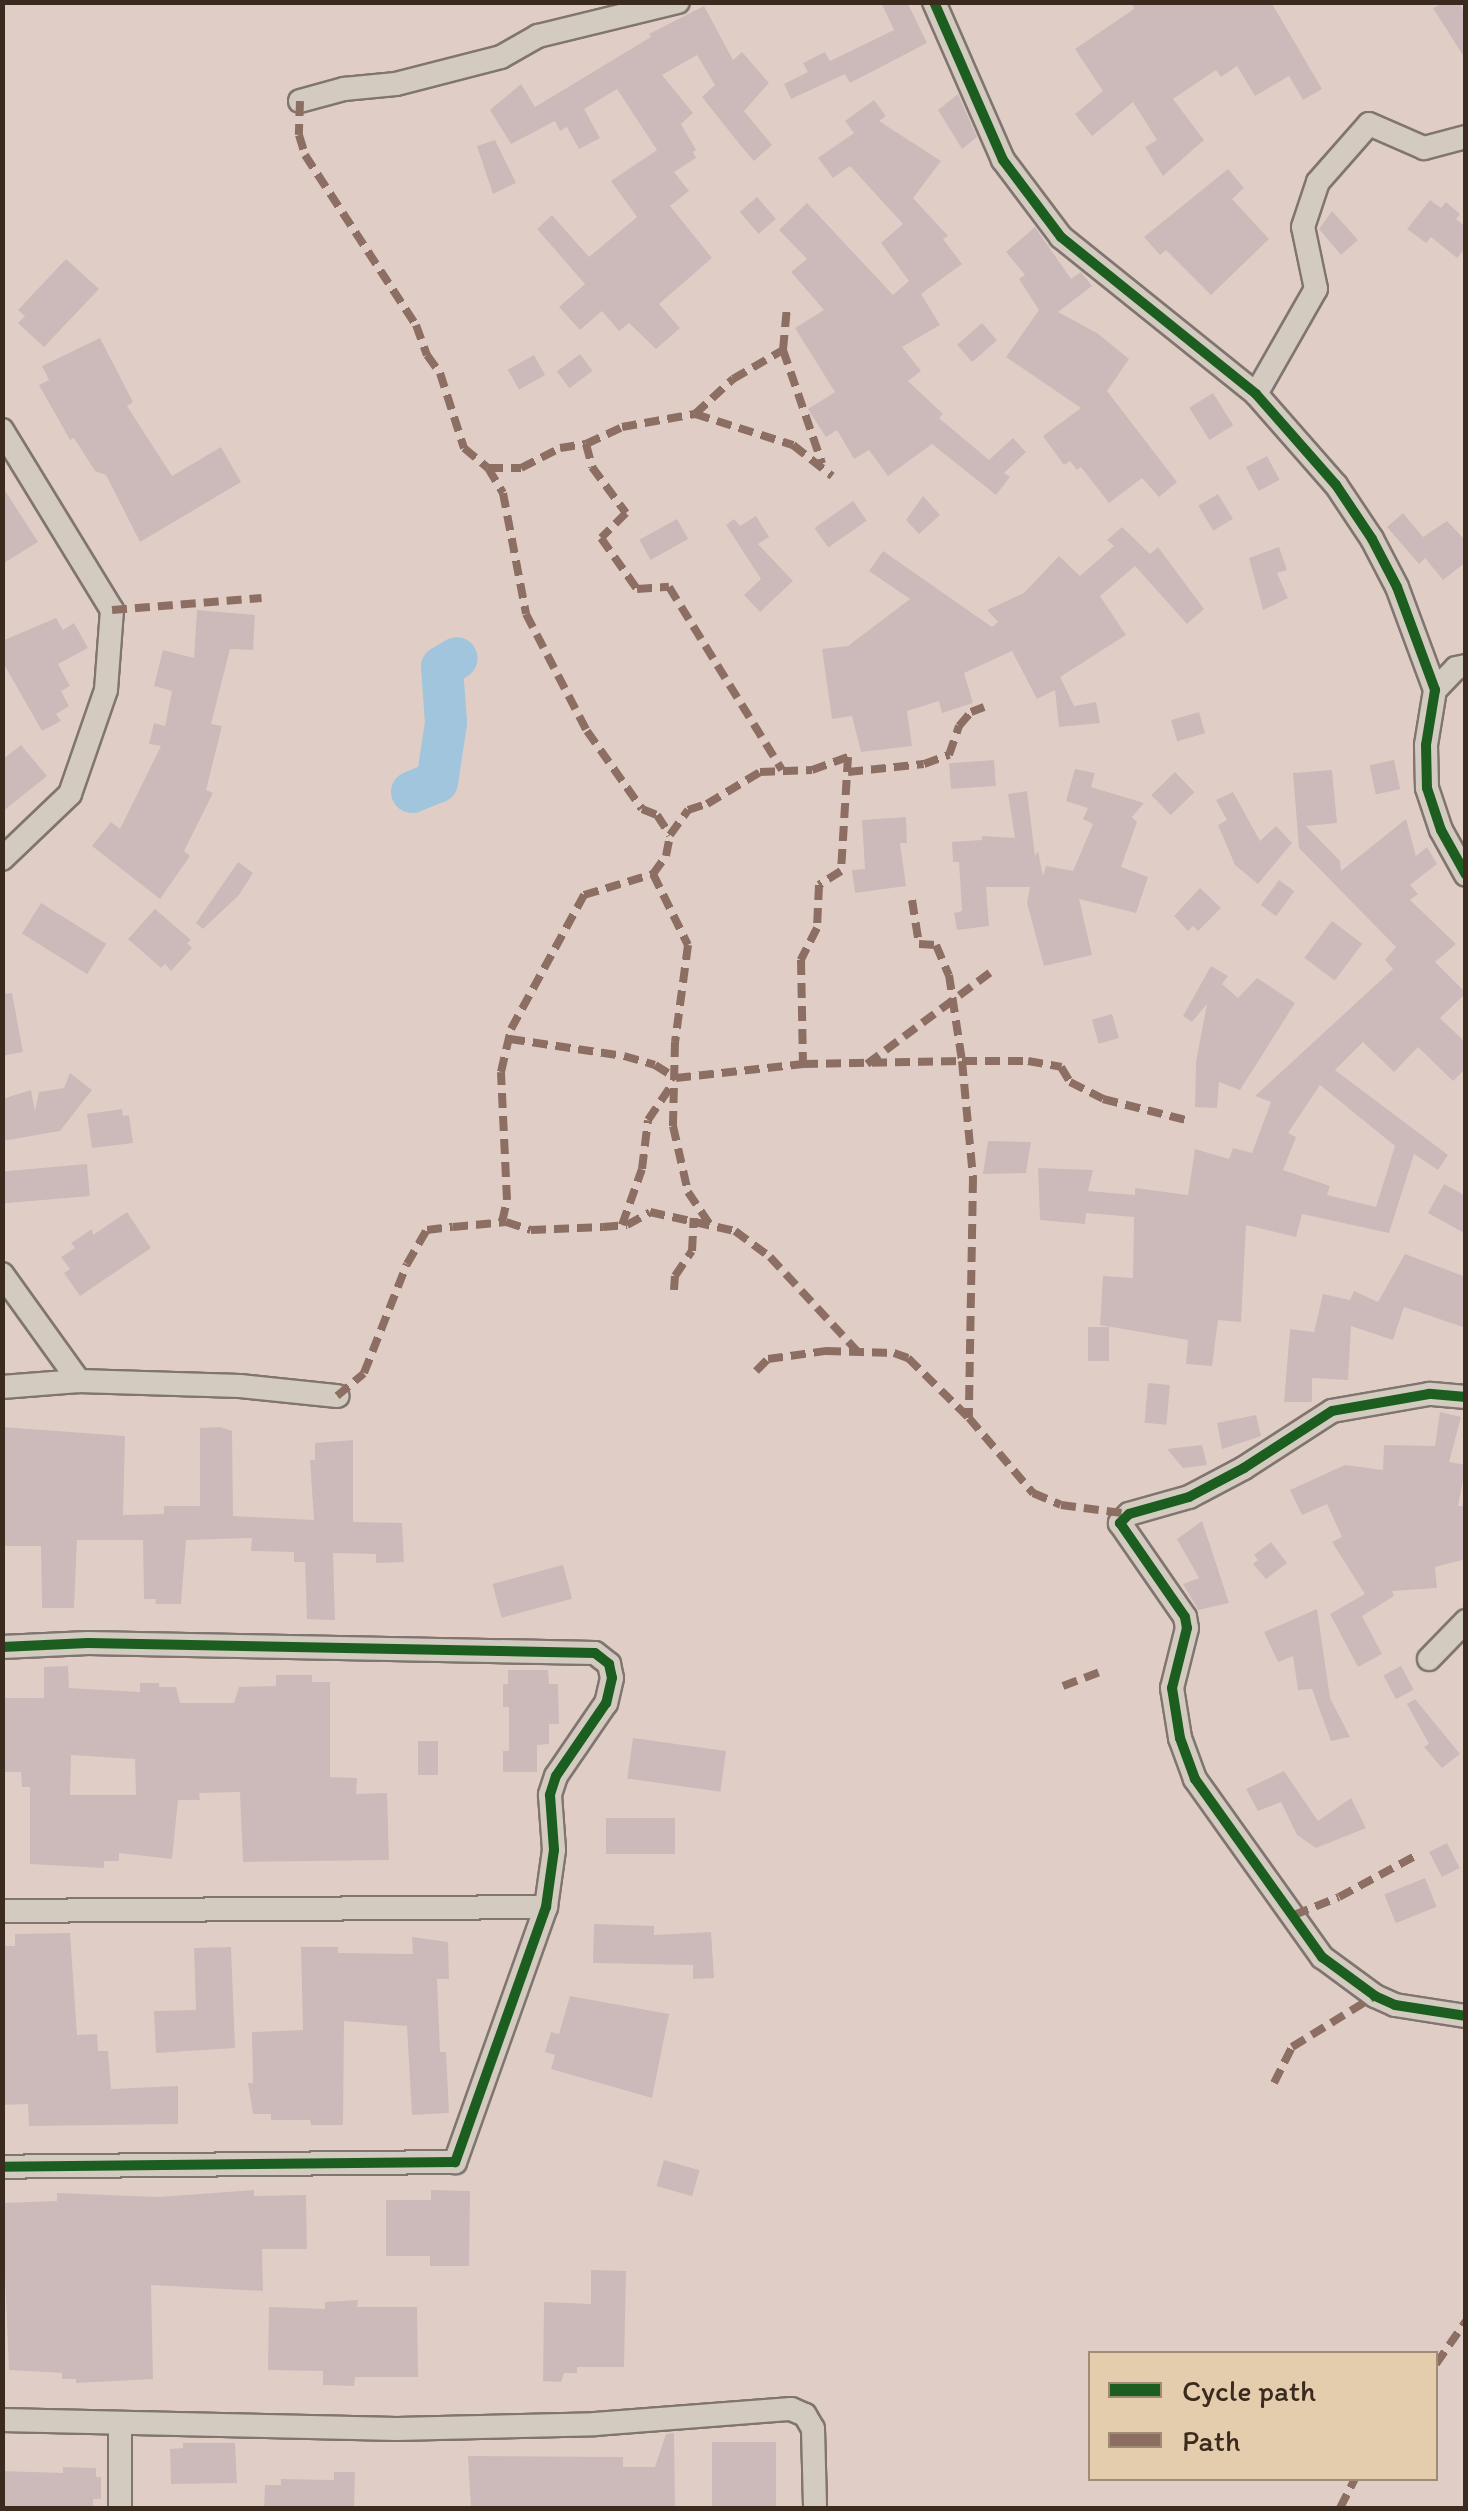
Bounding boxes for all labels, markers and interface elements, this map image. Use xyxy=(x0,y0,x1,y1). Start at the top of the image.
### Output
legend xyxy=(1088,2351,1438,2481)
text: Cycle path xyxy=(1182,2372,1316,2409)
text: Path xyxy=(1182,2422,1240,2459)

